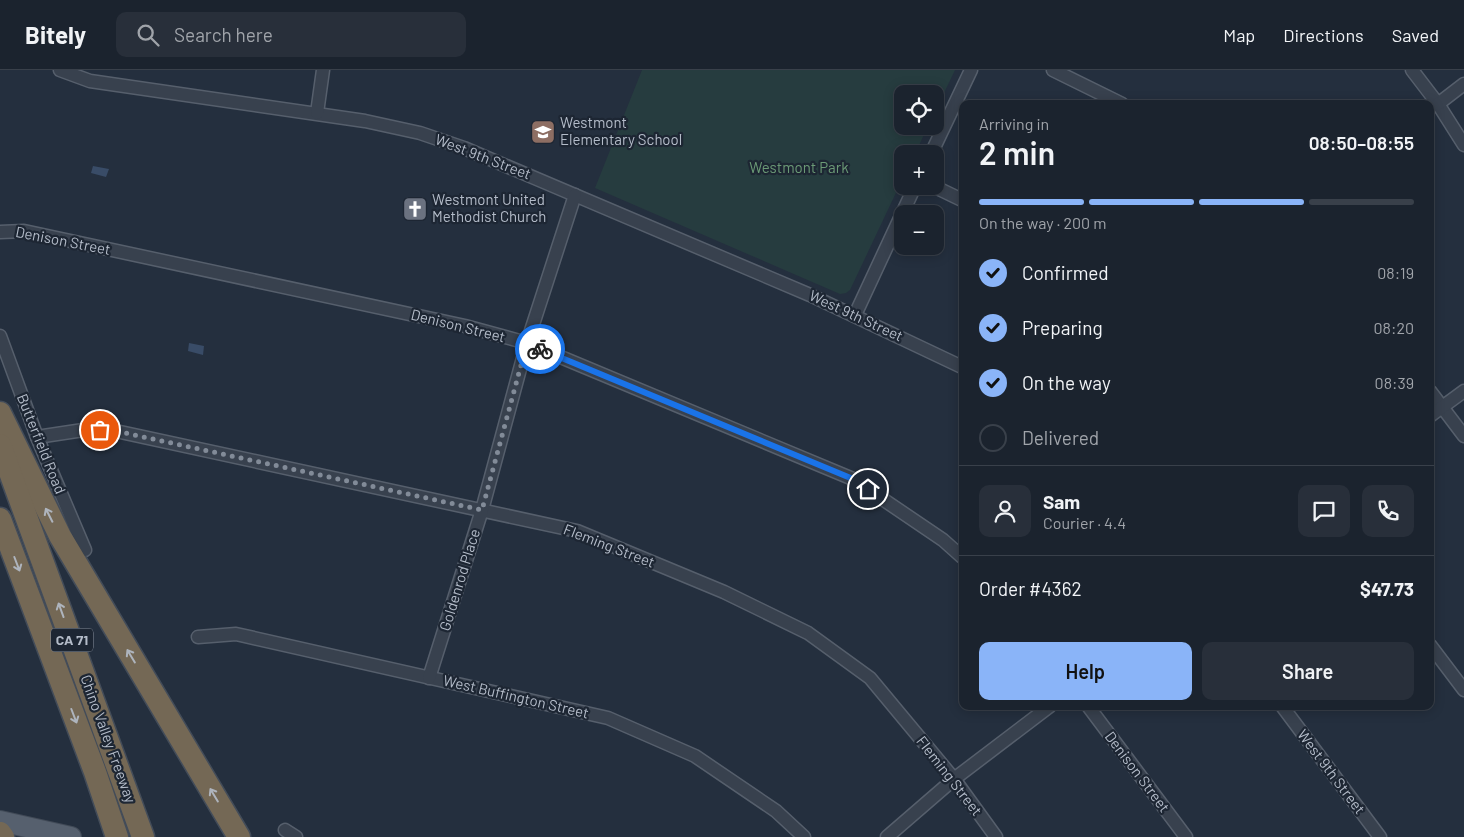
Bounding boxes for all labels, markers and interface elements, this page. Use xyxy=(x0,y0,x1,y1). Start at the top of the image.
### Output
search box xyxy=(116,12,466,57)
text: Bitely xyxy=(25,20,86,49)
icon: search xyxy=(134,21,162,49)
text: Search here xyxy=(174,23,273,46)
text: Map xyxy=(1223,24,1255,46)
text: Directions xyxy=(1283,24,1364,46)
text: Saved xyxy=(1392,24,1439,46)
map controls xyxy=(894,85,944,255)
button: locate xyxy=(894,85,944,135)
place label: Westmont Elementary School xyxy=(560,113,682,148)
text: Arriving in xyxy=(979,114,1049,133)
school or university icon: Westmont Elementary School xyxy=(530,119,556,145)
street label: West 9th Street xyxy=(433,130,534,183)
text: 08:50–08:55 xyxy=(1309,131,1414,154)
text: 2 min xyxy=(979,133,1055,171)
button: + xyxy=(894,145,944,195)
park label: Westmont Park xyxy=(749,158,849,176)
place label: Westmont United Methodist Church xyxy=(432,190,546,225)
church icon: Westmont United Methodist Church xyxy=(402,196,428,222)
button: − xyxy=(894,205,944,255)
text: On the way · 200 m xyxy=(979,213,1107,232)
street label: Denison Street xyxy=(14,222,112,258)
icon: check xyxy=(979,259,1007,287)
text: Confirmed xyxy=(1022,261,1109,284)
text: 08:19 xyxy=(1377,263,1414,282)
street label: West 9th Street xyxy=(807,286,906,345)
street label: Denison Street xyxy=(409,305,507,345)
icon: check xyxy=(979,314,1007,342)
text: Preparing xyxy=(1022,316,1103,339)
text: 08:20 xyxy=(1374,318,1414,337)
courier xyxy=(515,324,565,374)
icon: bike xyxy=(526,335,554,363)
icon: check xyxy=(979,369,1007,397)
text: On the way xyxy=(1022,371,1111,394)
text: 08:39 xyxy=(1375,373,1414,392)
street label: Butterfield Road xyxy=(14,391,70,496)
pin xyxy=(79,409,121,451)
icon: bag xyxy=(86,416,114,444)
text: Delivered xyxy=(1022,426,1099,449)
pin xyxy=(847,468,889,510)
icon: home xyxy=(854,475,882,503)
button: person xyxy=(979,485,1031,537)
button: chat xyxy=(1298,485,1350,537)
button: phone xyxy=(1362,485,1414,537)
text: Sam xyxy=(1043,490,1080,513)
one-way arrow xyxy=(44,508,53,523)
text: Courier · 4.4 xyxy=(1043,513,1126,532)
street label: Fleming Street xyxy=(561,519,658,571)
street label: Goldenrod Place xyxy=(435,527,483,633)
one-way arrow xyxy=(13,556,22,571)
text: Order #4362 xyxy=(979,577,1082,600)
text: $47.73 xyxy=(1360,577,1414,600)
one-way arrow xyxy=(56,603,65,618)
road number: CA 71 xyxy=(51,628,93,652)
button: Help xyxy=(979,642,1192,700)
button: Share xyxy=(1202,642,1414,700)
one-way arrow xyxy=(126,648,136,663)
street label: West Buffington Street xyxy=(442,671,591,722)
street label: Chino Valley Freeway xyxy=(77,672,141,805)
one-way arrow xyxy=(70,708,79,724)
street label: West 9th Street xyxy=(1294,726,1369,817)
street label: Denison Street xyxy=(1102,727,1174,815)
street label: Fleming Street xyxy=(913,732,987,819)
one-way arrow xyxy=(209,789,219,803)

